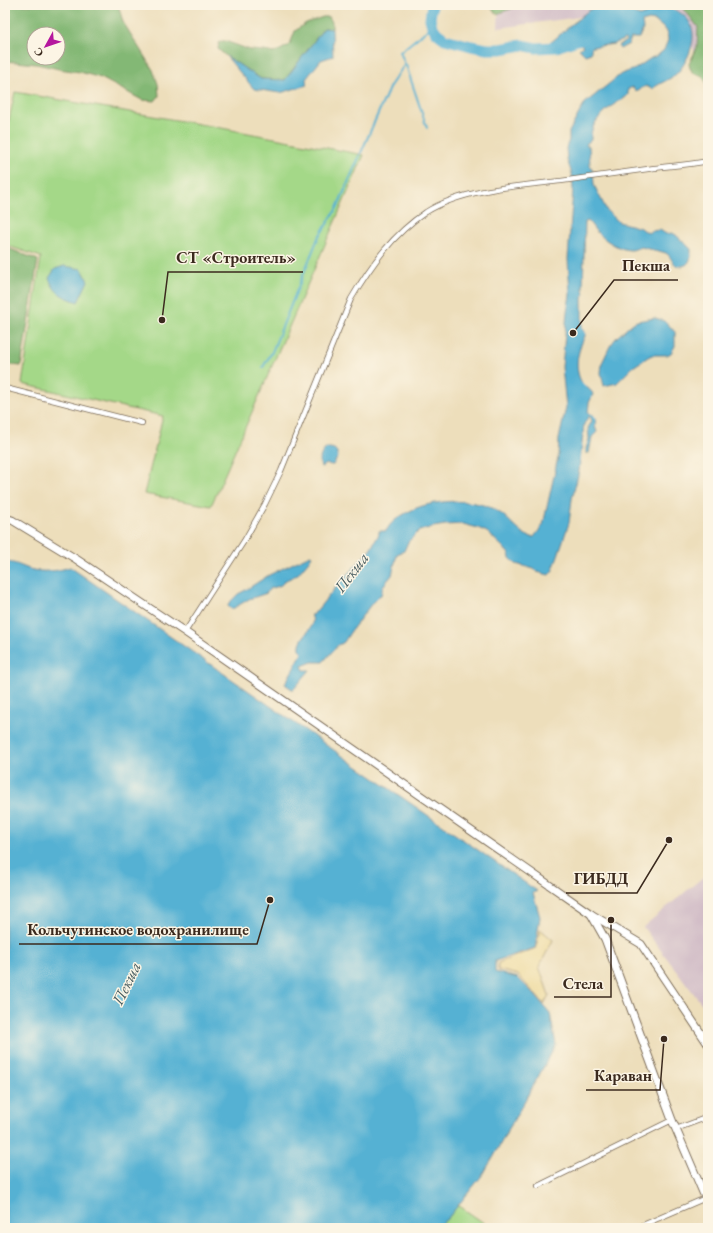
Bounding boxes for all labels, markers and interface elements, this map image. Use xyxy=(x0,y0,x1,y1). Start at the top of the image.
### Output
north arrow xyxy=(26,26,66,66)
text: С xyxy=(30,45,46,60)
callout: СТ «Строитель» xyxy=(168,244,303,272)
text: СТ «Строитель» xyxy=(176,247,296,268)
callout: Пекша xyxy=(614,252,678,280)
text: Пекша xyxy=(622,255,671,276)
water label: Пекша xyxy=(329,548,373,597)
callout: ГИБДД xyxy=(566,865,637,893)
text: ГИБДД xyxy=(574,868,629,889)
callout: Кольчугинское водохранилище xyxy=(19,916,257,944)
text: Кольчугинское водохранилище xyxy=(27,919,249,940)
water label: Пекша xyxy=(107,958,146,1009)
callout: Стела xyxy=(554,969,611,997)
text: Стела xyxy=(563,973,604,994)
callout: Караван xyxy=(586,1062,660,1090)
text: Караван xyxy=(594,1065,652,1086)

